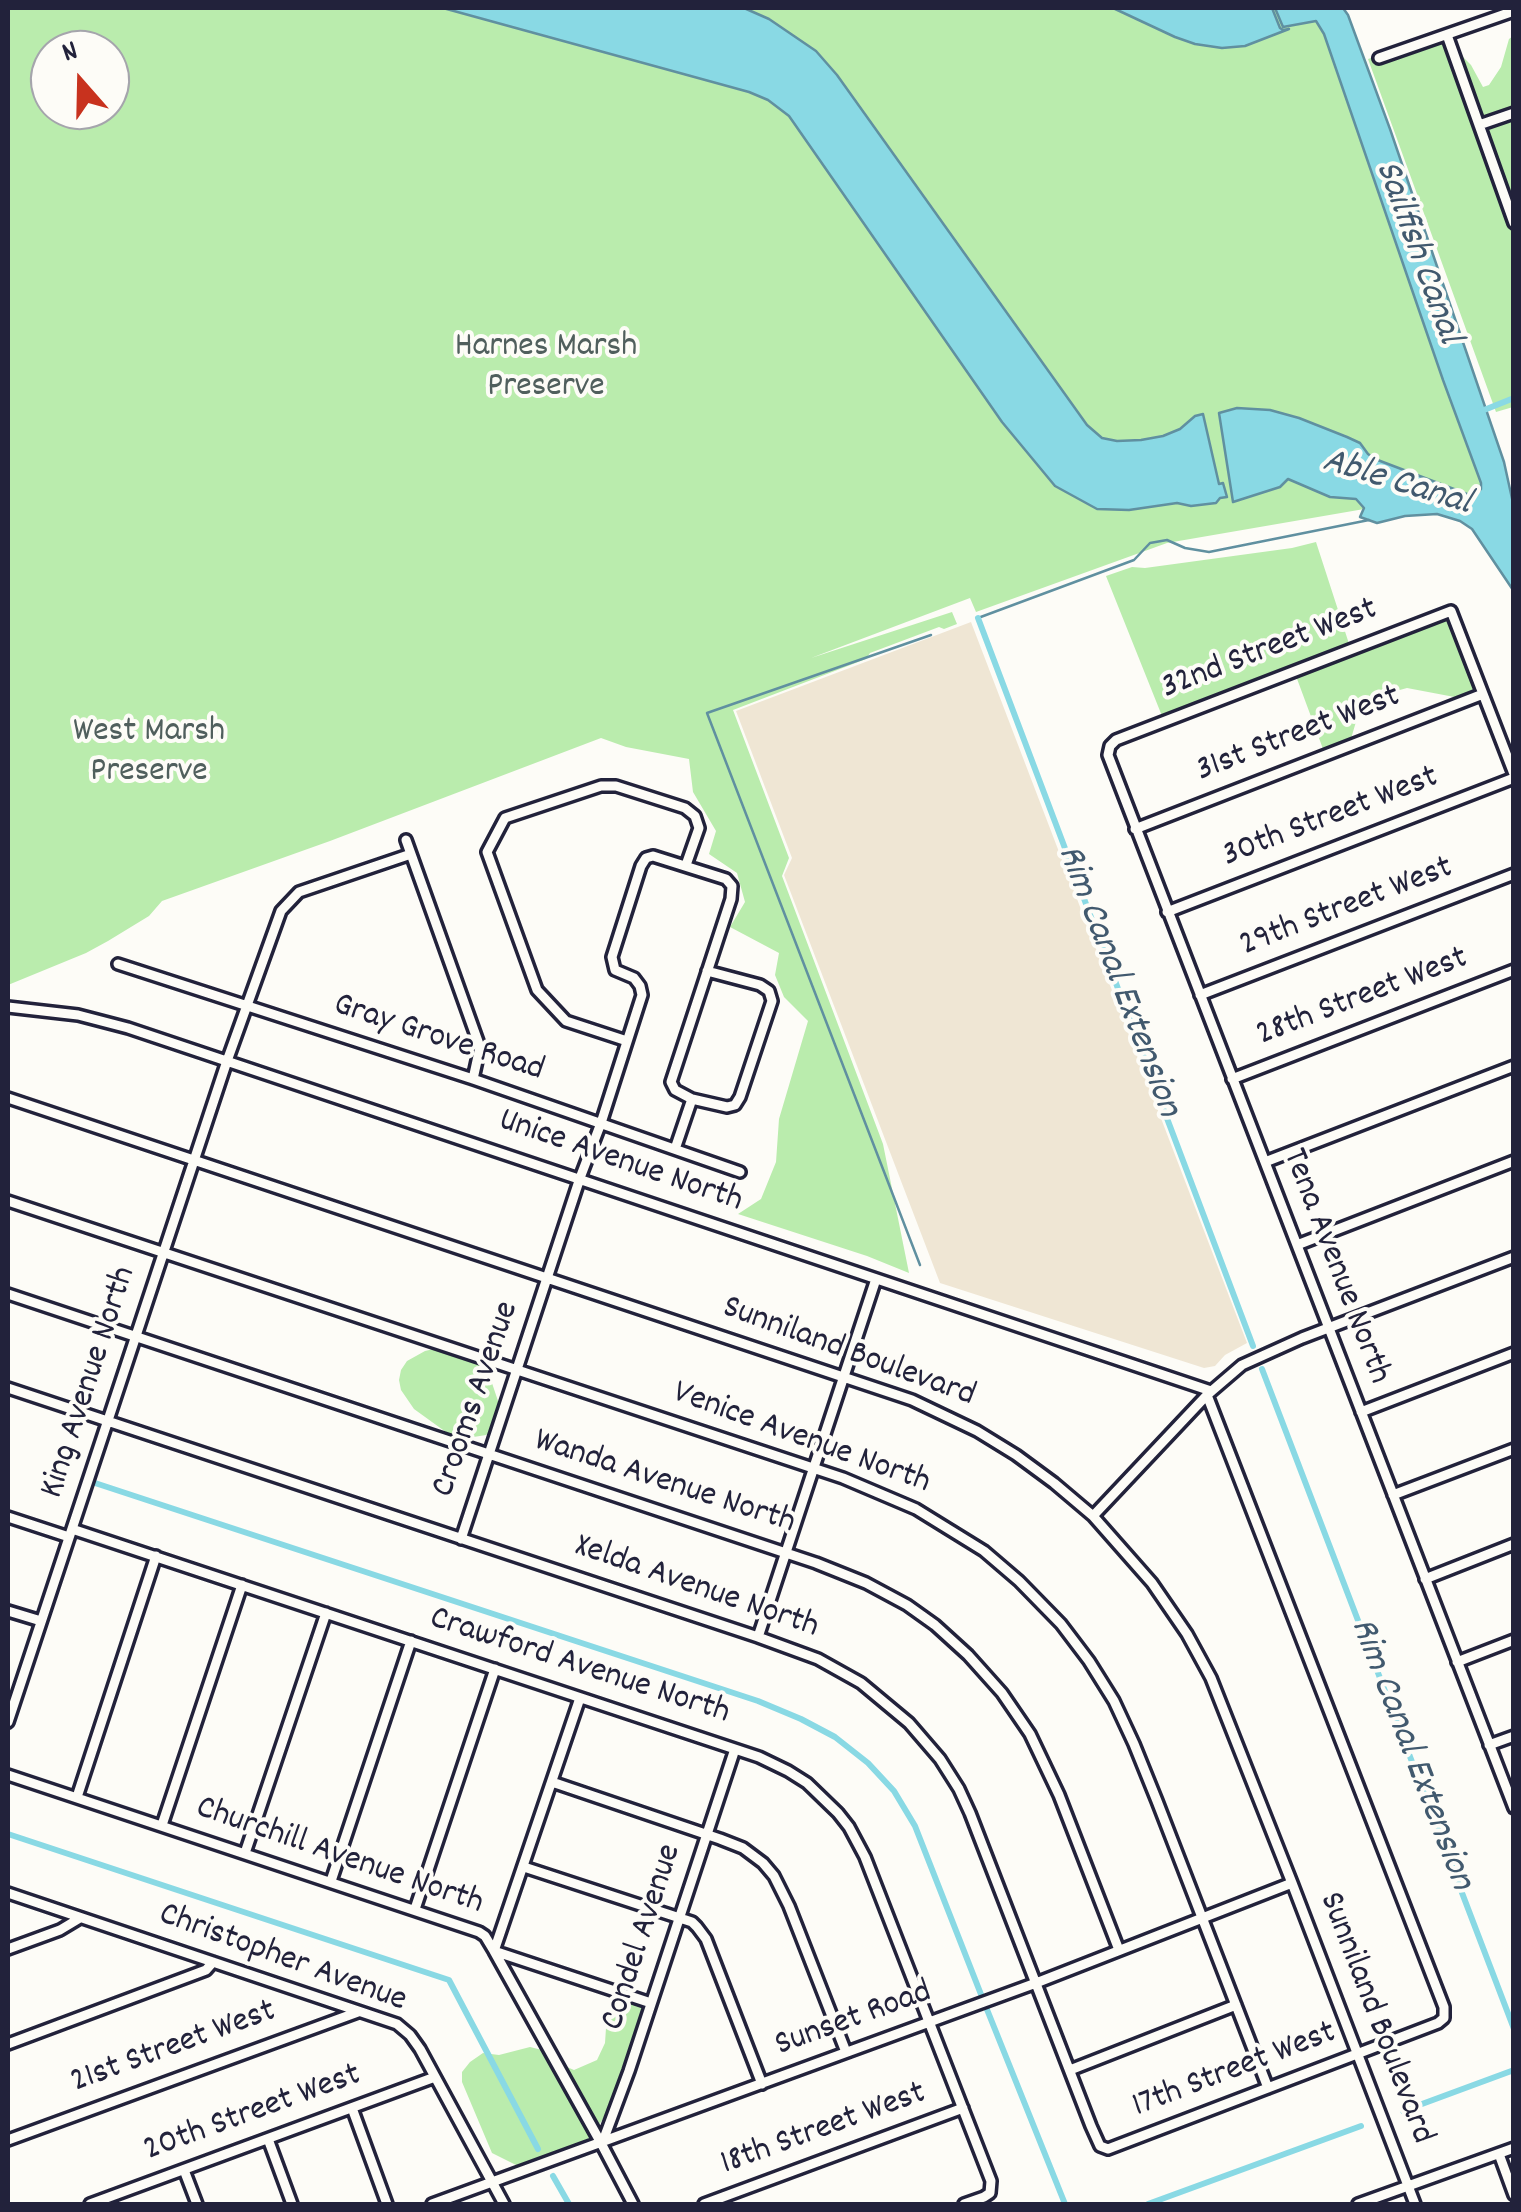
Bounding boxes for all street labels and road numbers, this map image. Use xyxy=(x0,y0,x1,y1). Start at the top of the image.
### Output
street label: 32nd Street West xyxy=(1156,591,1384,711)
street label: 31st Street West xyxy=(1191,678,1407,794)
street label: 30th Street West xyxy=(1217,759,1445,879)
street label: 29th Street West xyxy=(1235,849,1459,969)
street label: 28th Street West xyxy=(1252,940,1474,1058)
street label: Gray Grove Road xyxy=(327,986,549,1094)
street label: Unice Avenue North xyxy=(492,1102,748,1224)
street label: Tena Avenue North xyxy=(1270,1143,1398,1391)
street label: King Avenue North xyxy=(34,1262,148,1504)
street label: Sunniland Boulevard xyxy=(716,1289,980,1419)
street label: Crooms Avenue xyxy=(425,1297,531,1503)
street label: Venice Avenue North xyxy=(667,1374,935,1506)
street label: Wanda Avenue North xyxy=(528,1422,800,1546)
street label: Xelda Avenue North xyxy=(568,1528,824,1650)
street label: Crawford Avenue North xyxy=(424,1600,734,1736)
street label: Churchill Avenue North xyxy=(190,1789,488,1927)
street label: Condel Avenue xyxy=(594,1840,694,2036)
street label: Sunniland Boulevard xyxy=(1307,1887,1441,2151)
street label: Christopher Avenue xyxy=(153,1896,411,2024)
street label: Sunset Road xyxy=(770,1973,938,2069)
street label: 21st Street West xyxy=(66,1993,282,2105)
street label: 17th Street West xyxy=(1127,2014,1343,2130)
street label: 20th Street West xyxy=(139,2056,367,2174)
street label: 18th Street West xyxy=(716,2075,932,2187)

